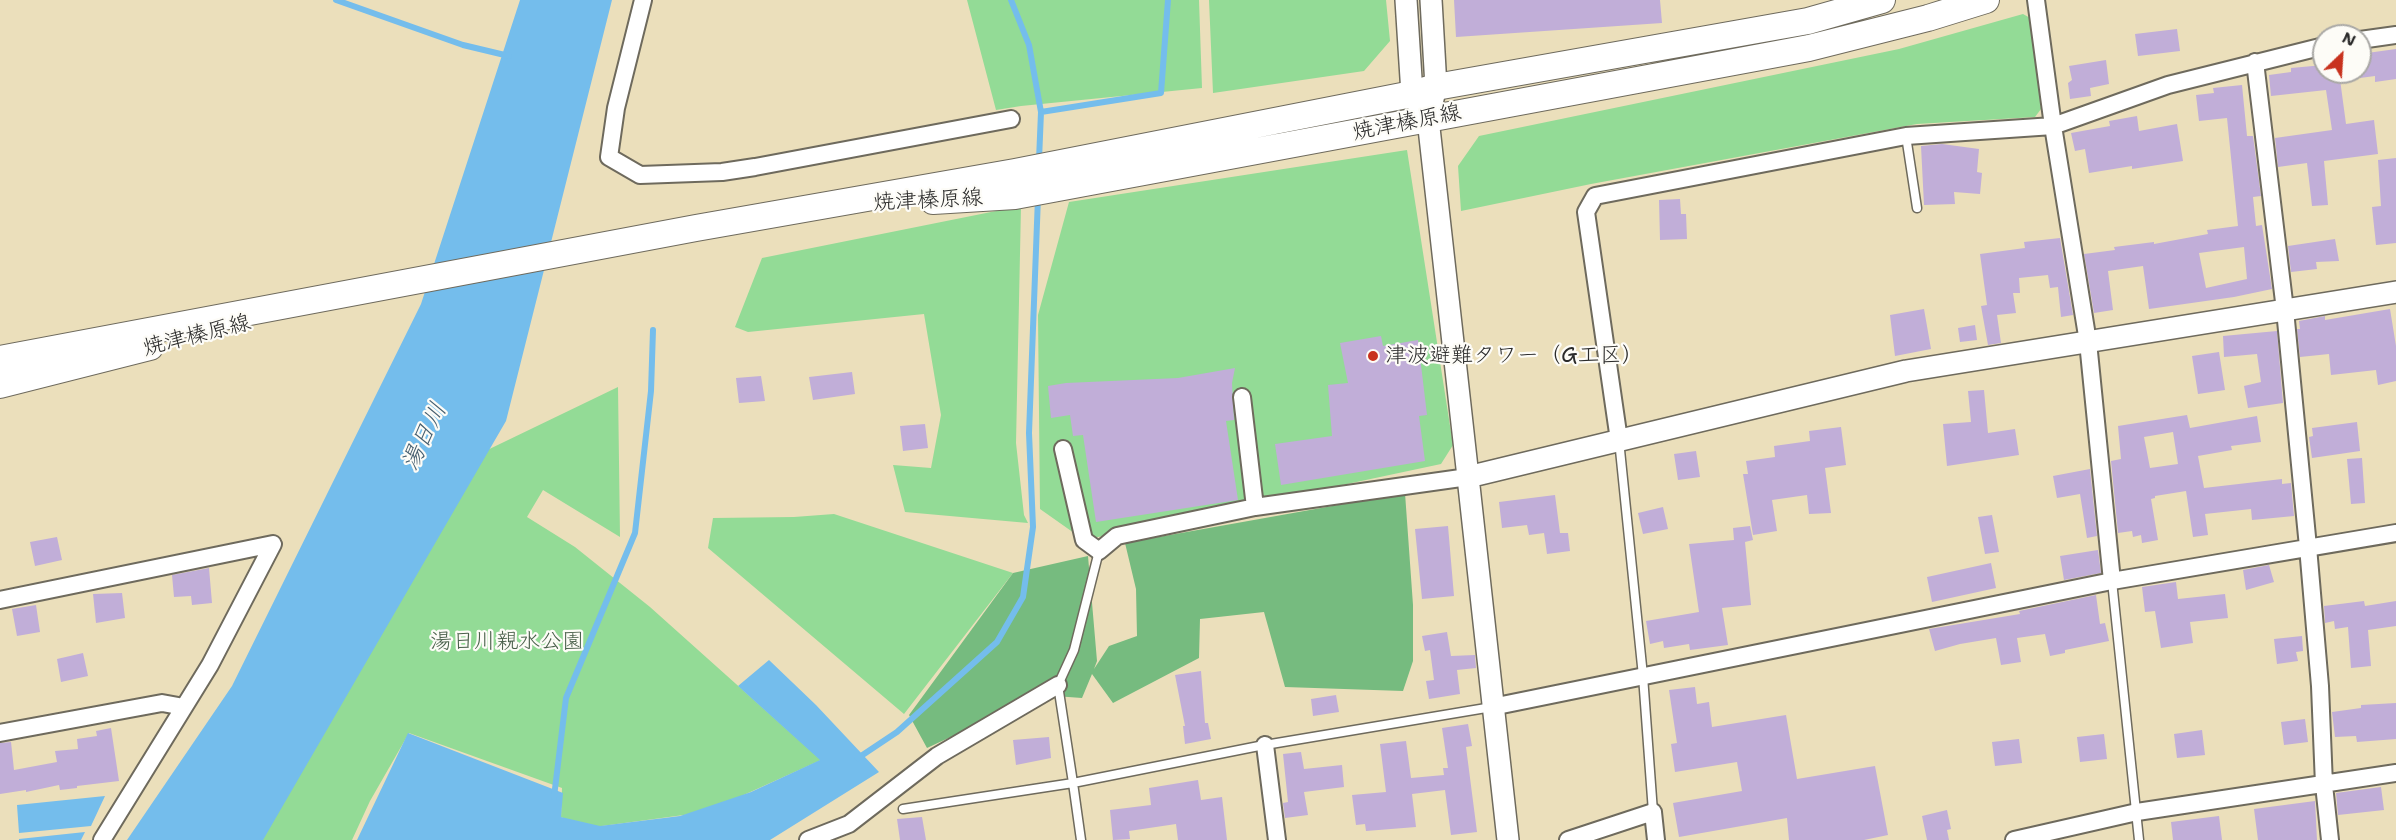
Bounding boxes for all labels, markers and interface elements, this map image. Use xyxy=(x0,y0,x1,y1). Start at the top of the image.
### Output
north arrow xyxy=(2312,24,2372,84)
text: N xyxy=(2339,27,2359,51)
street label: 焼津榛原線 xyxy=(1350,100,1464,146)
street label: 焼津榛原線 xyxy=(872,185,984,217)
street label: 焼津榛原線 xyxy=(140,310,254,362)
place label: 津波避難タワー（G工区） xyxy=(1385,343,1644,369)
marker: 津波避難タワー（G工区） xyxy=(1366,349,1380,363)
water label: 湯日川 xyxy=(396,398,454,476)
park label: 湯日川親水公園 xyxy=(430,629,584,655)

